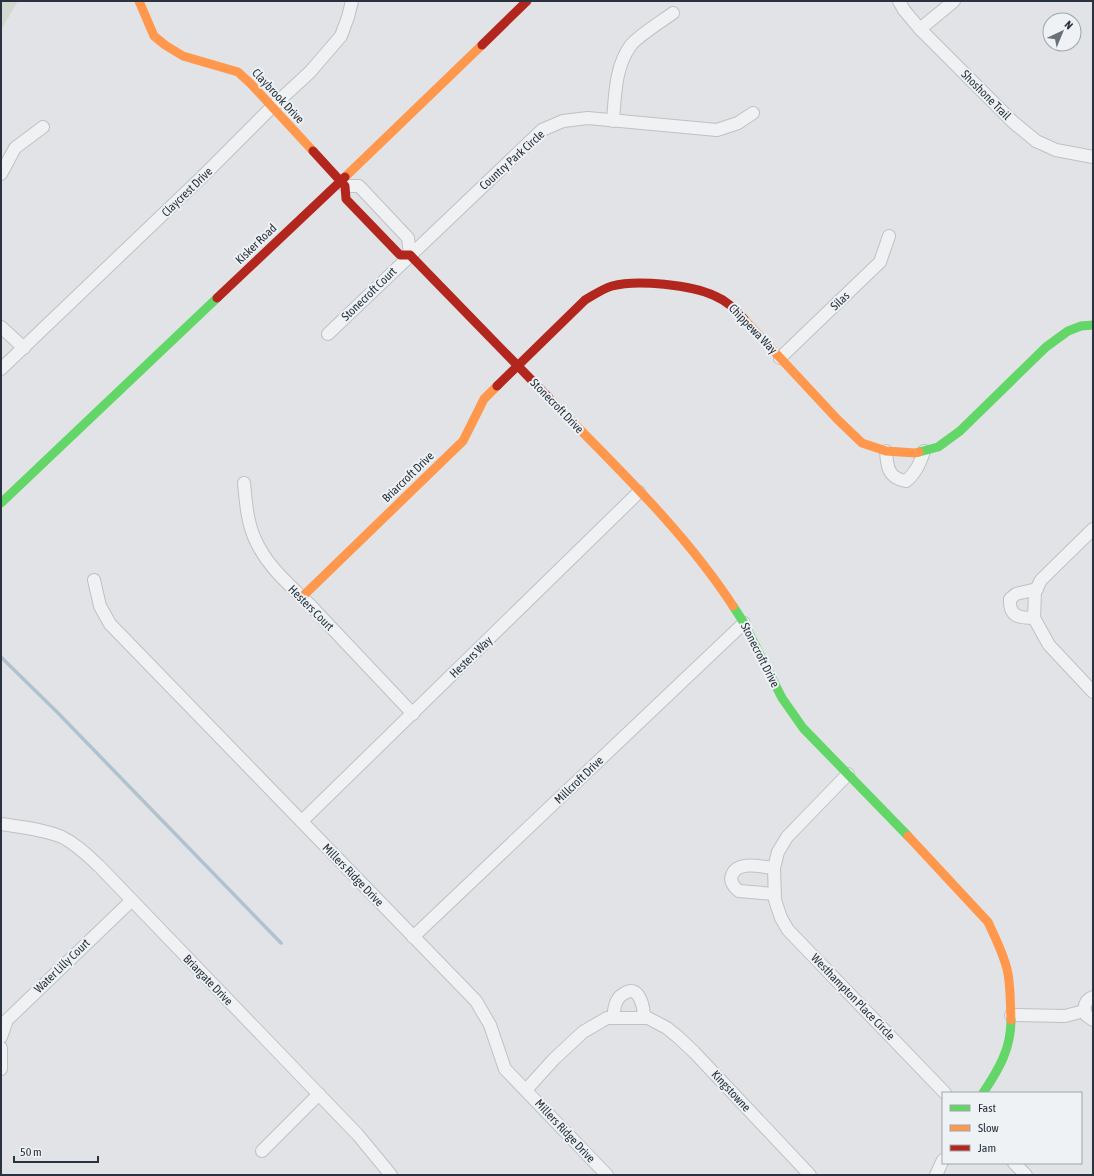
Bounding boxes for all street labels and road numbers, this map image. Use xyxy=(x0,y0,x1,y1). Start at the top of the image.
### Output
street label: Claybrook Drive xyxy=(249,66,307,126)
street label: Shoshone Trail xyxy=(958,67,1014,123)
street label: Country Park Circle xyxy=(477,127,547,193)
street label: Claycrest Drive xyxy=(159,164,215,220)
street label: Kisker Road xyxy=(233,221,279,267)
street label: Stonecroft Court xyxy=(339,264,400,324)
street label: Silas xyxy=(828,289,852,313)
street label: Chippewa Way xyxy=(726,301,780,357)
street label: Stonecroft Drive xyxy=(527,376,587,436)
street label: Briarcroft Drive xyxy=(379,449,437,505)
street label: Hesters Court xyxy=(285,582,337,634)
street label: Stonecroft Drive xyxy=(738,620,782,690)
street label: Hesters Way xyxy=(447,633,495,681)
street label: Millcroft Drive xyxy=(552,753,606,807)
street label: Millers Ridge Drive xyxy=(320,841,386,909)
street label: Water Lilly Court xyxy=(31,936,93,996)
street label: Westhampton Place Circle xyxy=(808,951,898,1043)
street label: Briargate Drive xyxy=(180,952,236,1008)
street label: Kingstowne xyxy=(708,1068,754,1114)
street label: Millers Ridge Drive xyxy=(532,1096,598,1166)

